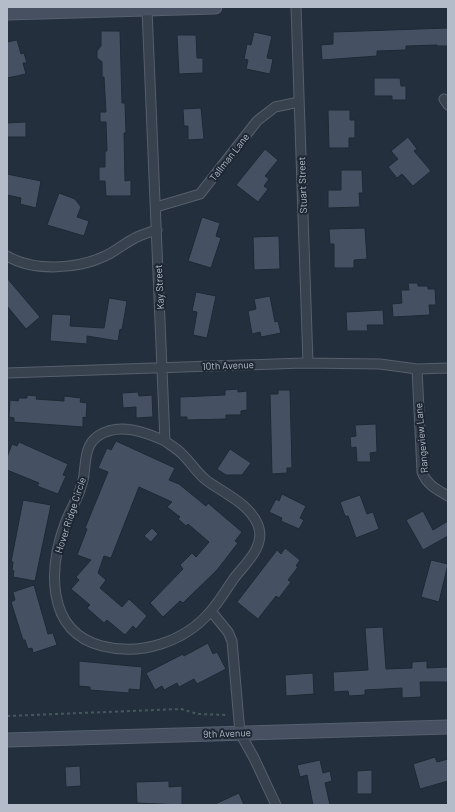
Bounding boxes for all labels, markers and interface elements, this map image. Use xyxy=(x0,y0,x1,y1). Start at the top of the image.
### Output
street label: Tallman Lane xyxy=(207,131,251,183)
street label: Stuart Street xyxy=(295,156,309,214)
street label: Kay Street xyxy=(152,264,166,310)
street label: 10th Avenue xyxy=(202,358,254,372)
street label: Rangeview Lane xyxy=(412,402,430,474)
street label: Hover Ridge Circle xyxy=(52,475,88,555)
street label: 9th Avenue xyxy=(203,726,251,740)

